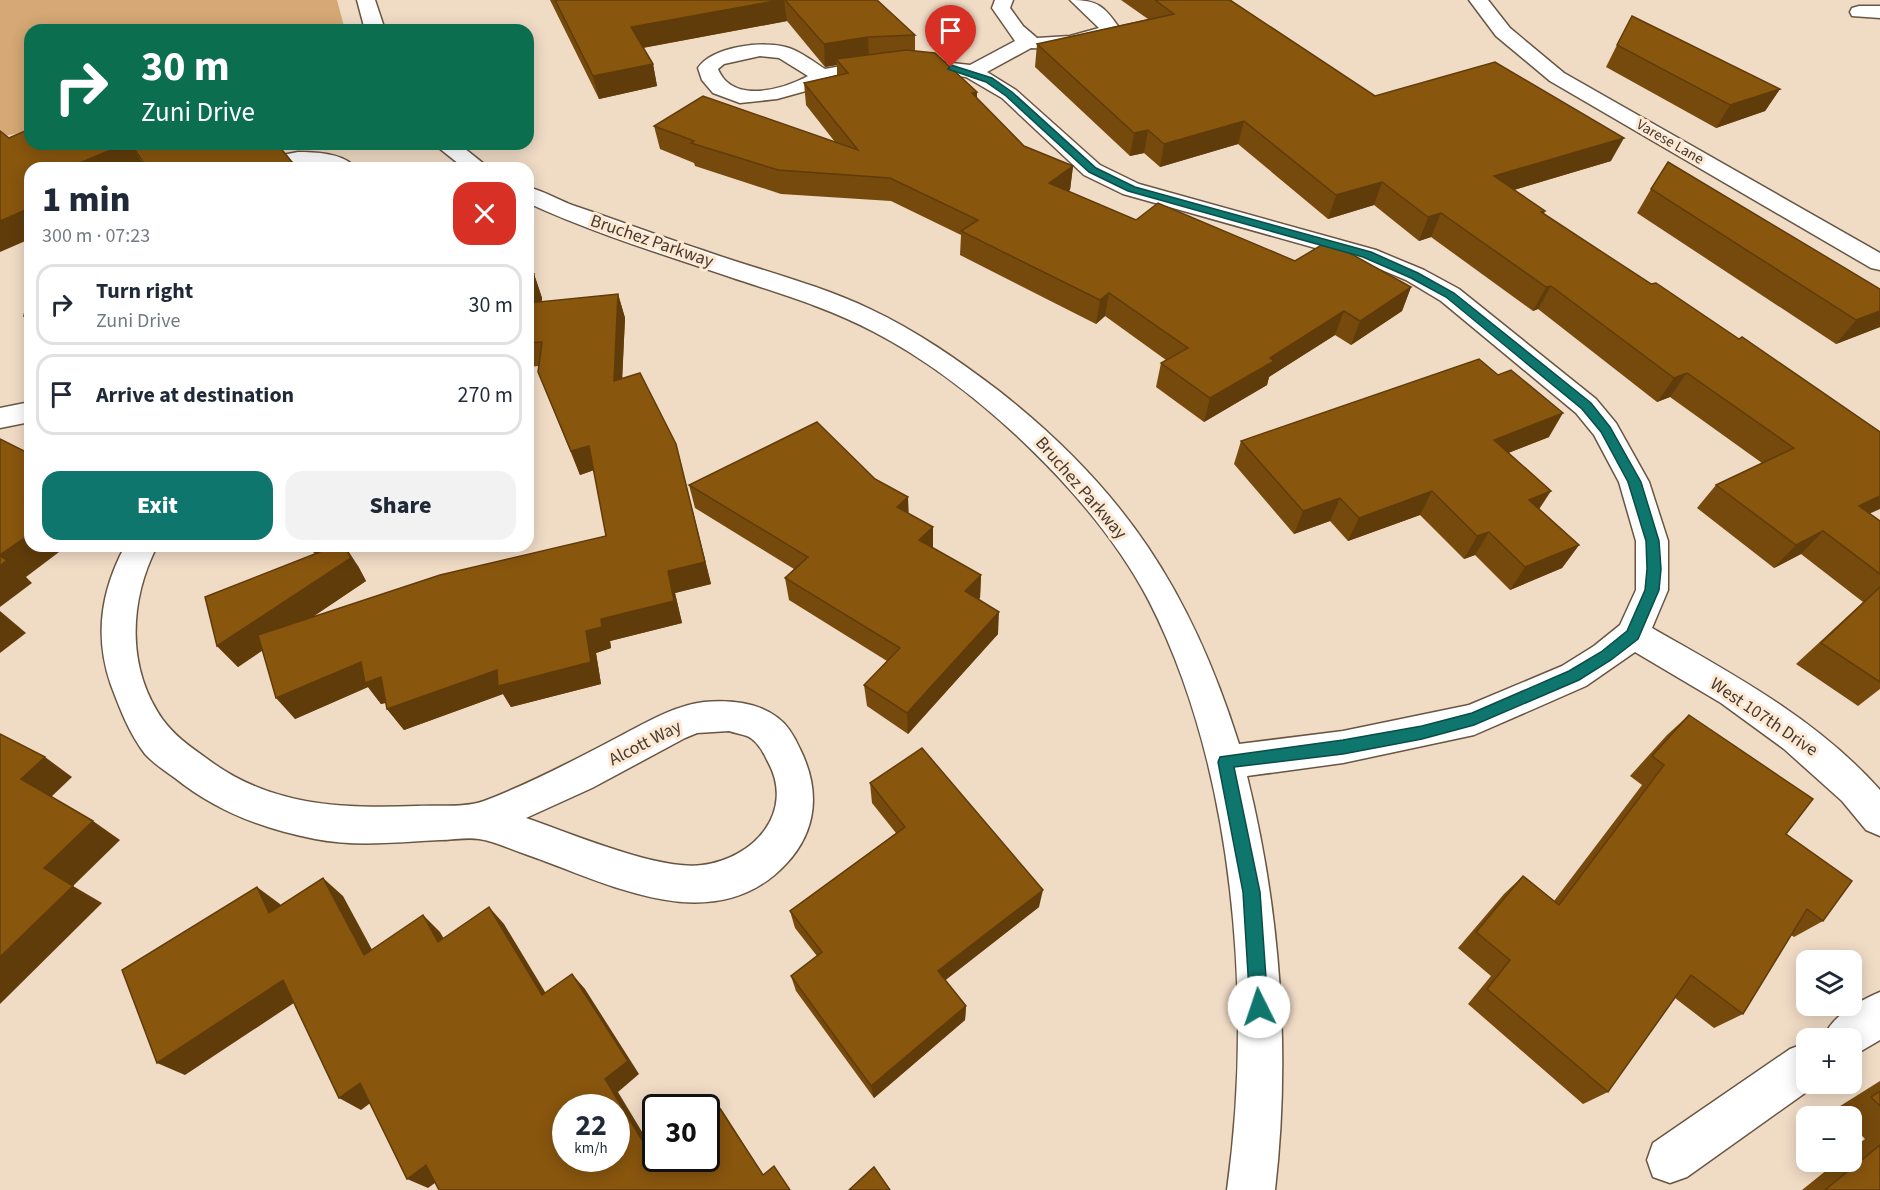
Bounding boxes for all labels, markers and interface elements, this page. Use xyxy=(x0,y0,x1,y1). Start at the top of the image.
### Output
pin xyxy=(925,5,976,67)
icon: arrive xyxy=(934,14,967,47)
text: 30 m xyxy=(141,37,230,97)
icon: right xyxy=(42,48,120,126)
text: Zuni Drive xyxy=(141,93,255,132)
street label: Varese Lane xyxy=(1632,114,1708,170)
text: 1 min xyxy=(42,174,130,225)
button: close xyxy=(453,182,516,245)
street label: Bruchez Parkway xyxy=(587,208,717,274)
text: 300 m · 07:23 xyxy=(42,222,150,250)
text: Turn right xyxy=(96,275,193,307)
icon: right xyxy=(45,288,78,321)
text: 30 m xyxy=(468,289,513,321)
text: Zuni Drive xyxy=(96,307,180,335)
icon: arrive xyxy=(45,378,78,411)
text: Arrive at destination xyxy=(96,379,294,411)
text: 270 m xyxy=(458,379,513,411)
street label: Bruchez Parkway xyxy=(1029,431,1133,545)
button: Exit xyxy=(42,471,273,540)
button: Share xyxy=(285,471,516,540)
street label: West 107th Drive xyxy=(1705,672,1823,762)
street label: Alcott Way xyxy=(604,714,686,772)
map controls xyxy=(1796,950,1862,1172)
button: layers xyxy=(1796,950,1862,1016)
position arrow xyxy=(1227,975,1291,1039)
button: + xyxy=(1796,1028,1862,1094)
speed limit sign: 30 xyxy=(642,1094,720,1172)
text: 22 xyxy=(575,1104,607,1147)
button: − xyxy=(1796,1106,1862,1172)
text: km/h xyxy=(574,1138,608,1159)

